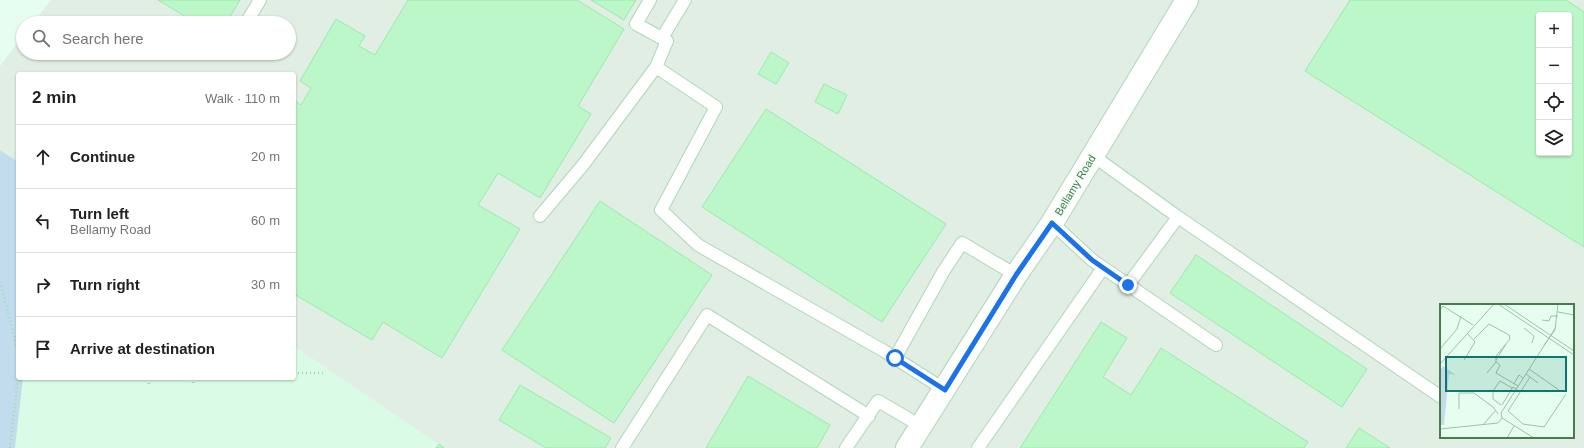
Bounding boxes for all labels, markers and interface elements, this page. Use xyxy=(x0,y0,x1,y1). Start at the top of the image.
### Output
map controls xyxy=(1536,12,1572,156)
button: + xyxy=(1536,12,1572,48)
search box xyxy=(16,16,296,60)
icon: search xyxy=(30,27,52,49)
text: Search here xyxy=(62,30,144,47)
button: − xyxy=(1536,48,1572,84)
button: locate xyxy=(1536,84,1572,120)
text: 2 min xyxy=(32,88,76,107)
text: Walk · 110 m xyxy=(205,91,280,106)
button: layers xyxy=(1536,120,1572,156)
icon: ahead xyxy=(32,146,54,168)
text: Continue xyxy=(70,148,135,165)
text: 20 m xyxy=(251,149,280,164)
street label: Bellamy Road xyxy=(1052,153,1098,217)
text: Turn left xyxy=(70,205,129,222)
icon: left xyxy=(32,210,54,232)
text: 60 m xyxy=(251,213,280,228)
text: Bellamy Road xyxy=(70,222,151,237)
icon: right xyxy=(32,274,54,296)
text: Turn right xyxy=(70,276,140,293)
route end xyxy=(1119,276,1137,294)
text: 30 m xyxy=(251,277,280,292)
inset map xyxy=(1440,304,1574,438)
icon: arrive xyxy=(32,338,54,360)
text: Arrive at destination xyxy=(70,340,215,357)
route start xyxy=(886,349,904,367)

